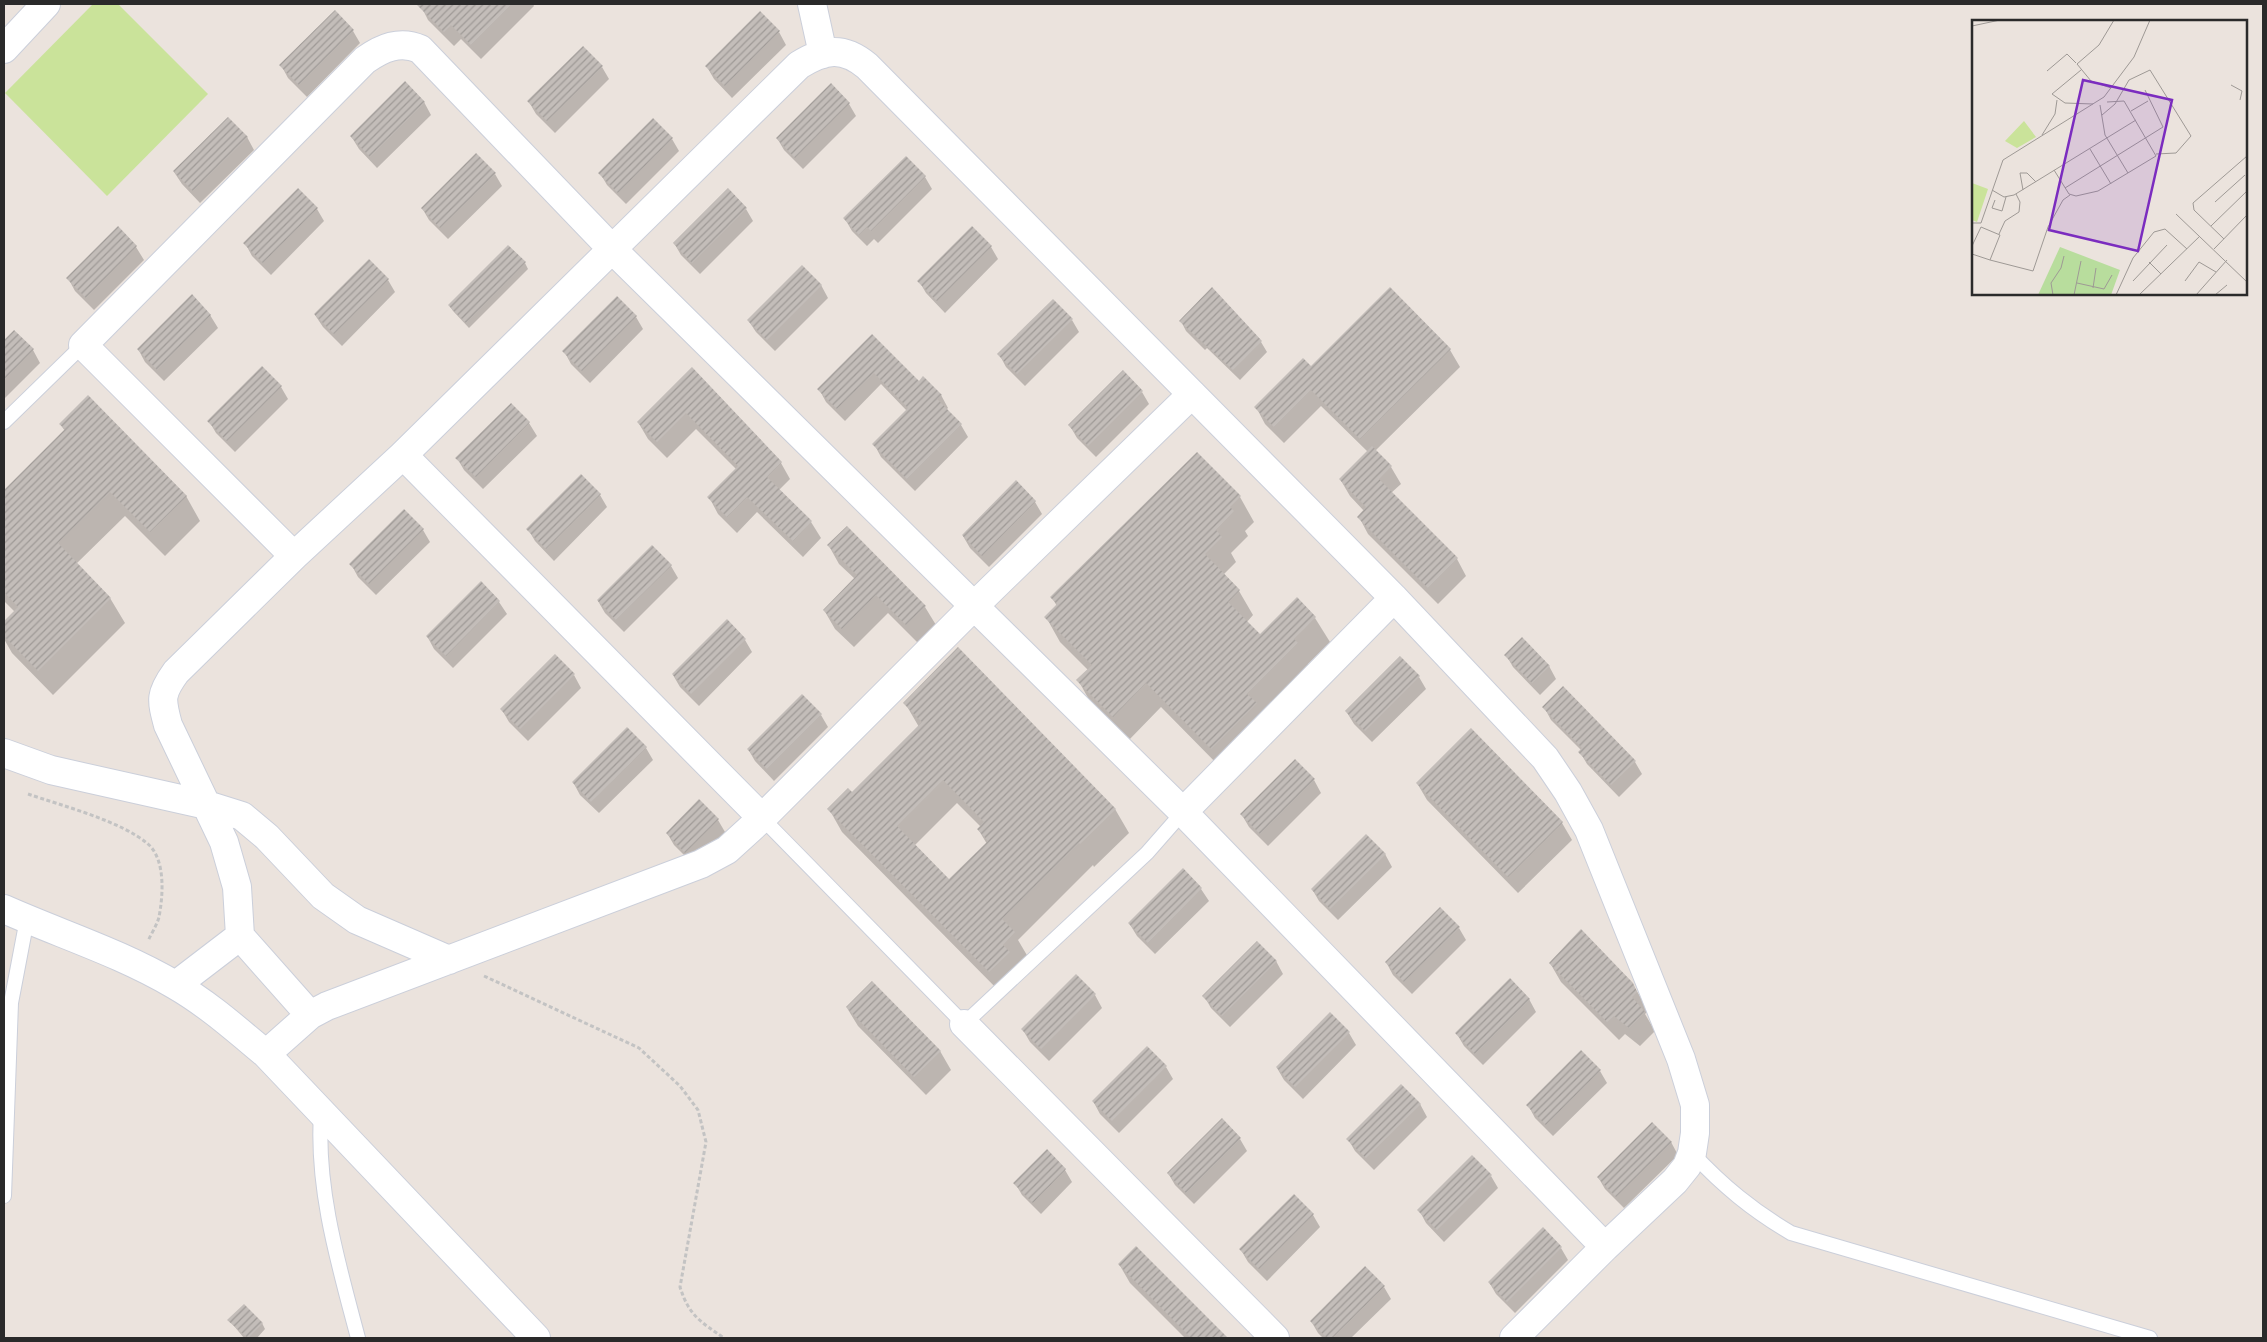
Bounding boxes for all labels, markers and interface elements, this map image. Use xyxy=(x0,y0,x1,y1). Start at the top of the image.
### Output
inset map xyxy=(1972,20,2247,295)

